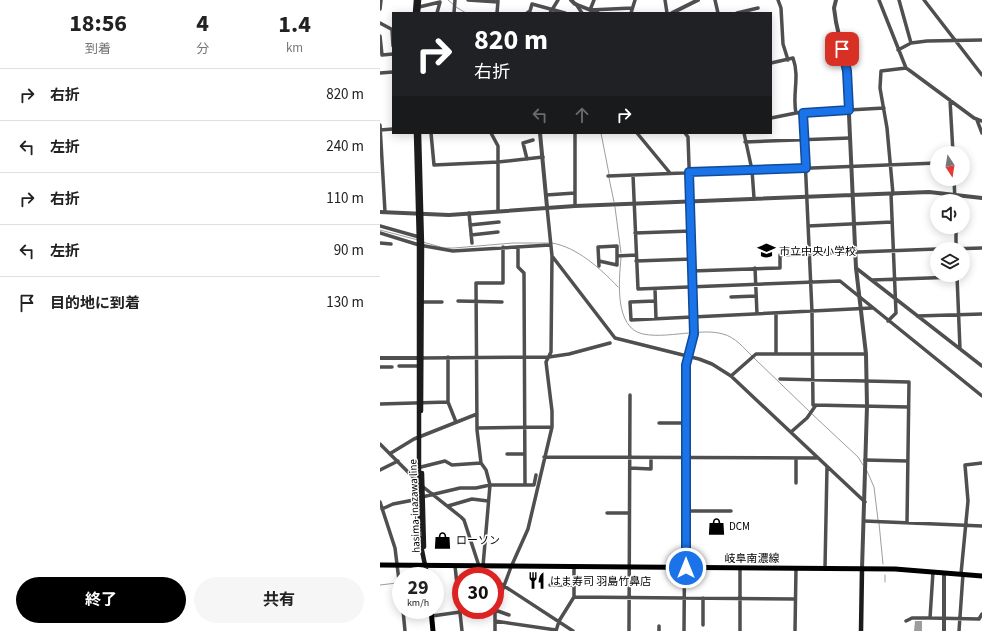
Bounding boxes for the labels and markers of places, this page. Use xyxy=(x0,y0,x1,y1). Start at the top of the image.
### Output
pin xyxy=(825,32,859,66)
school or university icon: 市立中央小学校 xyxy=(756,241,776,261)
place label: 市立中央小学校 xyxy=(779,244,856,259)
shop icon: DCM xyxy=(706,516,726,536)
place label: DCM xyxy=(729,519,750,534)
shop icon: ローソン xyxy=(433,530,453,550)
place label: ローソン xyxy=(456,533,500,548)
restaurant icon: はま寿司 羽島竹鼻店 xyxy=(527,571,547,591)
place label: はま寿司 羽島竹鼻店 xyxy=(550,574,651,589)

